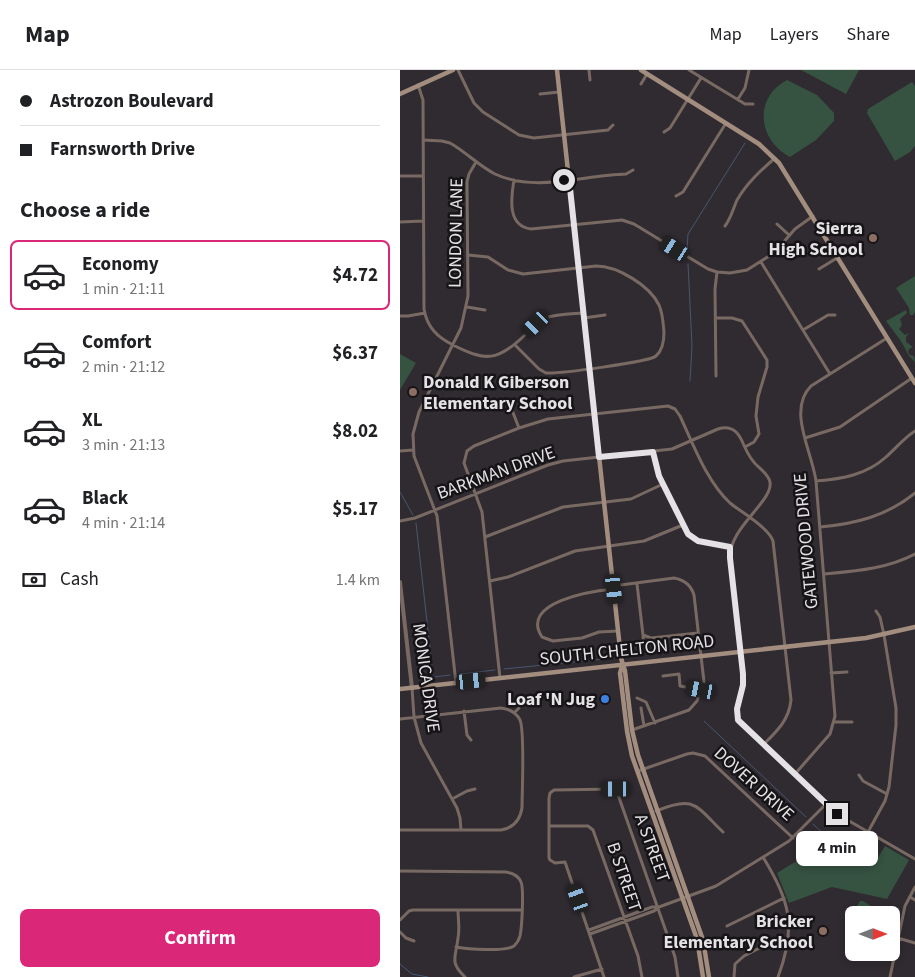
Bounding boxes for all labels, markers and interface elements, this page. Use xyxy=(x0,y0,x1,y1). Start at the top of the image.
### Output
text: Map xyxy=(25,17,70,52)
text: Map xyxy=(710,22,742,47)
text: Layers xyxy=(770,22,819,47)
text: Share xyxy=(847,22,890,47)
text: Astrozon Boulevard xyxy=(50,88,214,115)
text: Farnsworth Drive xyxy=(50,136,195,163)
route start xyxy=(553,169,575,191)
street label: LONDON LANE xyxy=(443,178,469,288)
text: Choose a ride xyxy=(20,194,150,226)
place label: Sierra High School xyxy=(769,216,863,262)
marker: Sierra High School xyxy=(867,232,879,244)
car xyxy=(658,235,691,263)
text: Economy xyxy=(82,251,159,278)
icon: car xyxy=(22,253,67,298)
text: $4.72 xyxy=(332,262,378,289)
text: 1 min · 21:11 xyxy=(82,278,165,300)
car xyxy=(519,308,552,340)
text: Comfort xyxy=(82,329,152,356)
icon: car xyxy=(22,331,67,376)
text: $6.37 xyxy=(332,340,378,367)
text: 2 min · 21:12 xyxy=(82,356,165,378)
place label: Donald K Giberson Elementary School xyxy=(423,370,573,416)
marker: Donald K Giberson Elementary School xyxy=(407,386,419,398)
text: XL xyxy=(82,407,103,434)
icon: car xyxy=(22,409,67,454)
text: $8.02 xyxy=(332,418,378,445)
text: 3 min · 21:13 xyxy=(82,434,165,456)
street label: BARKMAN DRIVE xyxy=(433,440,559,506)
street label: GATEWOOD DRIVE xyxy=(788,472,824,610)
text: Black xyxy=(82,485,128,512)
icon: car xyxy=(22,487,67,532)
text: $5.17 xyxy=(332,496,378,523)
text: 4 min · 21:14 xyxy=(82,512,165,534)
icon: cash xyxy=(20,566,48,594)
text: Cash xyxy=(60,566,99,593)
text: 1.4 km xyxy=(336,569,380,591)
car xyxy=(604,573,623,605)
street label: MONICA DRIVE xyxy=(406,622,446,734)
street label: SOUTH CHELTON ROAD xyxy=(538,628,716,672)
car xyxy=(455,672,486,690)
car xyxy=(684,680,717,700)
place label: Loaf 'N Jug xyxy=(507,687,595,712)
marker: Loaf 'N Jug xyxy=(599,693,611,705)
street label: DOVER DRIVE xyxy=(708,741,800,827)
car xyxy=(601,782,631,797)
route end xyxy=(826,803,848,825)
street label: A STREET xyxy=(628,810,676,886)
callout: 4 min xyxy=(796,832,878,866)
text: 4 min xyxy=(818,837,856,859)
street label: B STREET xyxy=(600,839,648,915)
car xyxy=(565,881,590,915)
north arrow xyxy=(845,906,900,961)
map controls xyxy=(845,906,900,961)
button: Confirm xyxy=(20,909,380,967)
place label: Bricker Elementary School xyxy=(663,909,814,955)
marker: Bricker Elementary School xyxy=(817,925,829,937)

